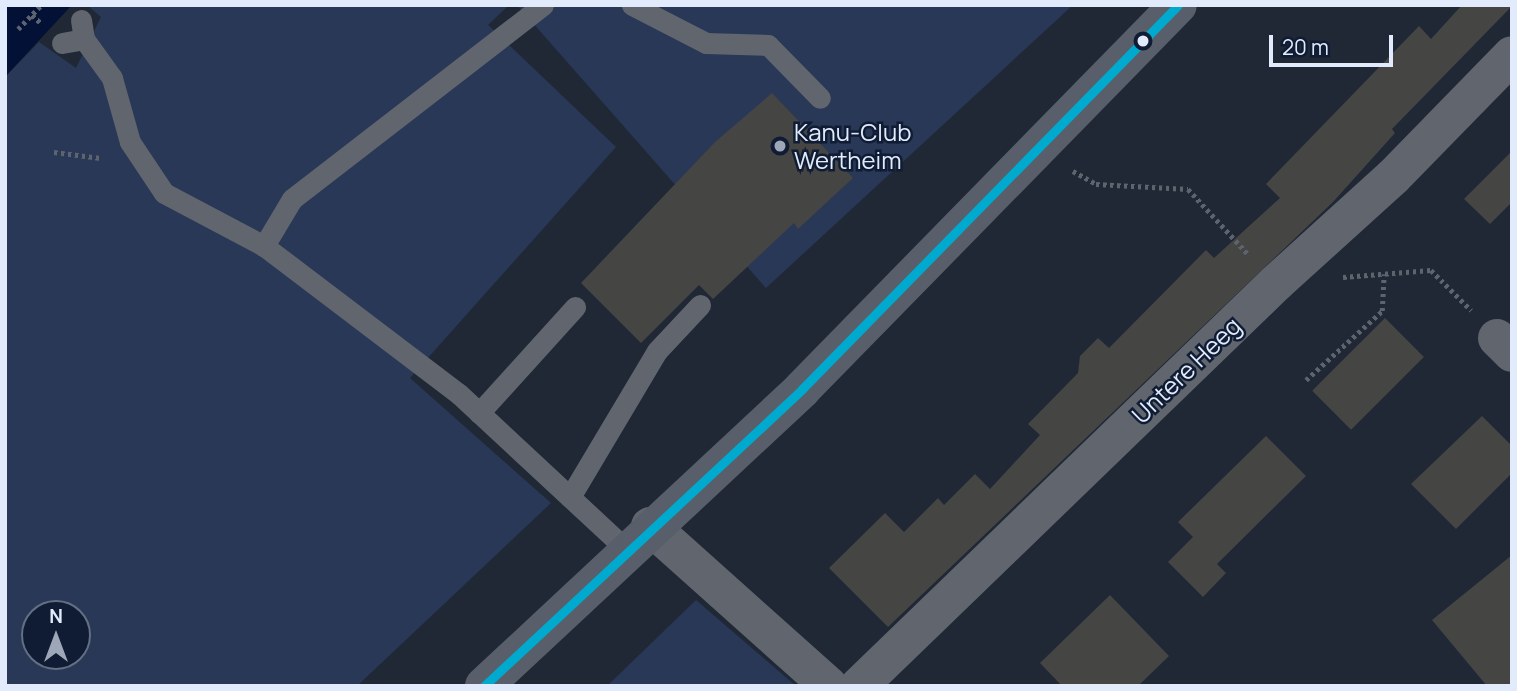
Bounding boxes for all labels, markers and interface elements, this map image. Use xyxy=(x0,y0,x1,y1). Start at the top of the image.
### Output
scale bar xyxy=(1272,21,1396,65)
text: 20 m xyxy=(1282,33,1329,61)
unlabelled marker xyxy=(1136,34,1150,48)
place label: Kanu-Club Wertheim xyxy=(794,118,911,174)
marker: Kanu-Club Wertheim xyxy=(772,138,788,154)
street label: Untere Heeg xyxy=(1126,311,1246,429)
north arrow xyxy=(21,600,91,670)
text: N xyxy=(49,603,63,629)

